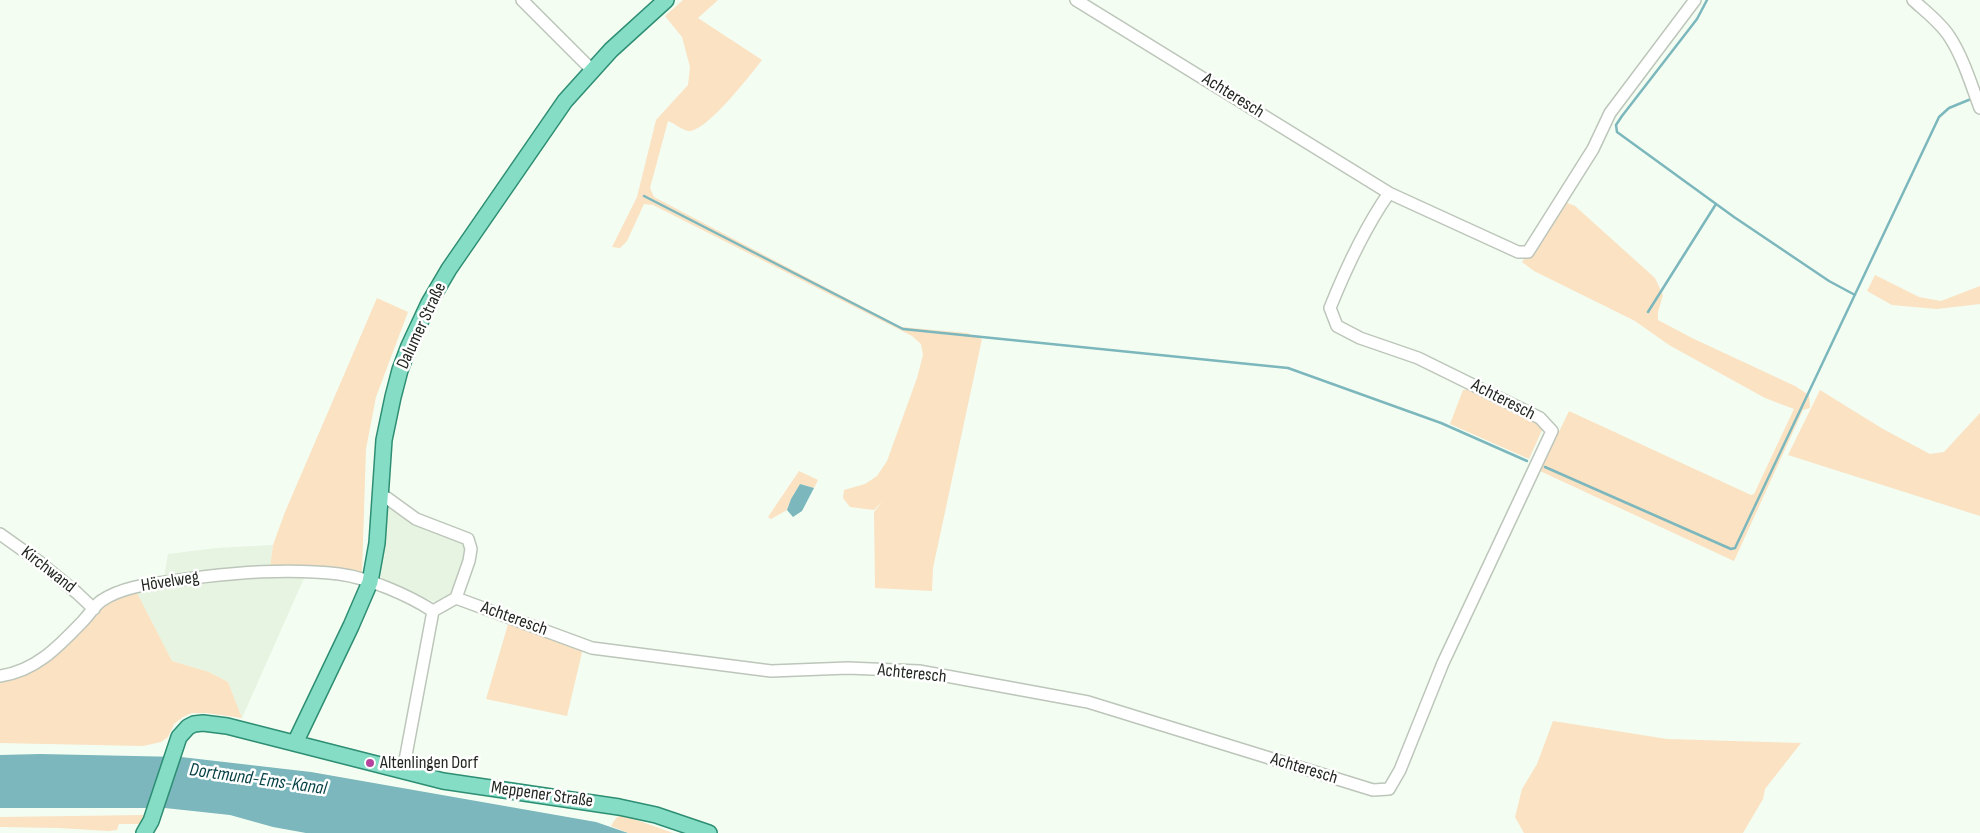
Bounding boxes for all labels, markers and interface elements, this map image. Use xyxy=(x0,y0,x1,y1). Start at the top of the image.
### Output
street label: Achteresch xyxy=(1198,69,1268,123)
street label: Dalumer Straße xyxy=(393,279,451,373)
street label: Achteresch xyxy=(1467,375,1539,425)
street label: Kirchwand xyxy=(16,542,80,598)
street label: Hövelweg xyxy=(140,567,200,597)
street label: Achteresch xyxy=(478,597,550,641)
street label: Achteresch xyxy=(877,660,947,688)
street label: Achteresch xyxy=(1268,749,1340,789)
place label: Altenlingen Dorf xyxy=(380,752,478,774)
marker: Altenlingen Dorf xyxy=(364,757,376,769)
water label: Dortmund-Ems-Kanal xyxy=(188,759,328,801)
street label: Meppener Straße xyxy=(490,777,594,813)

